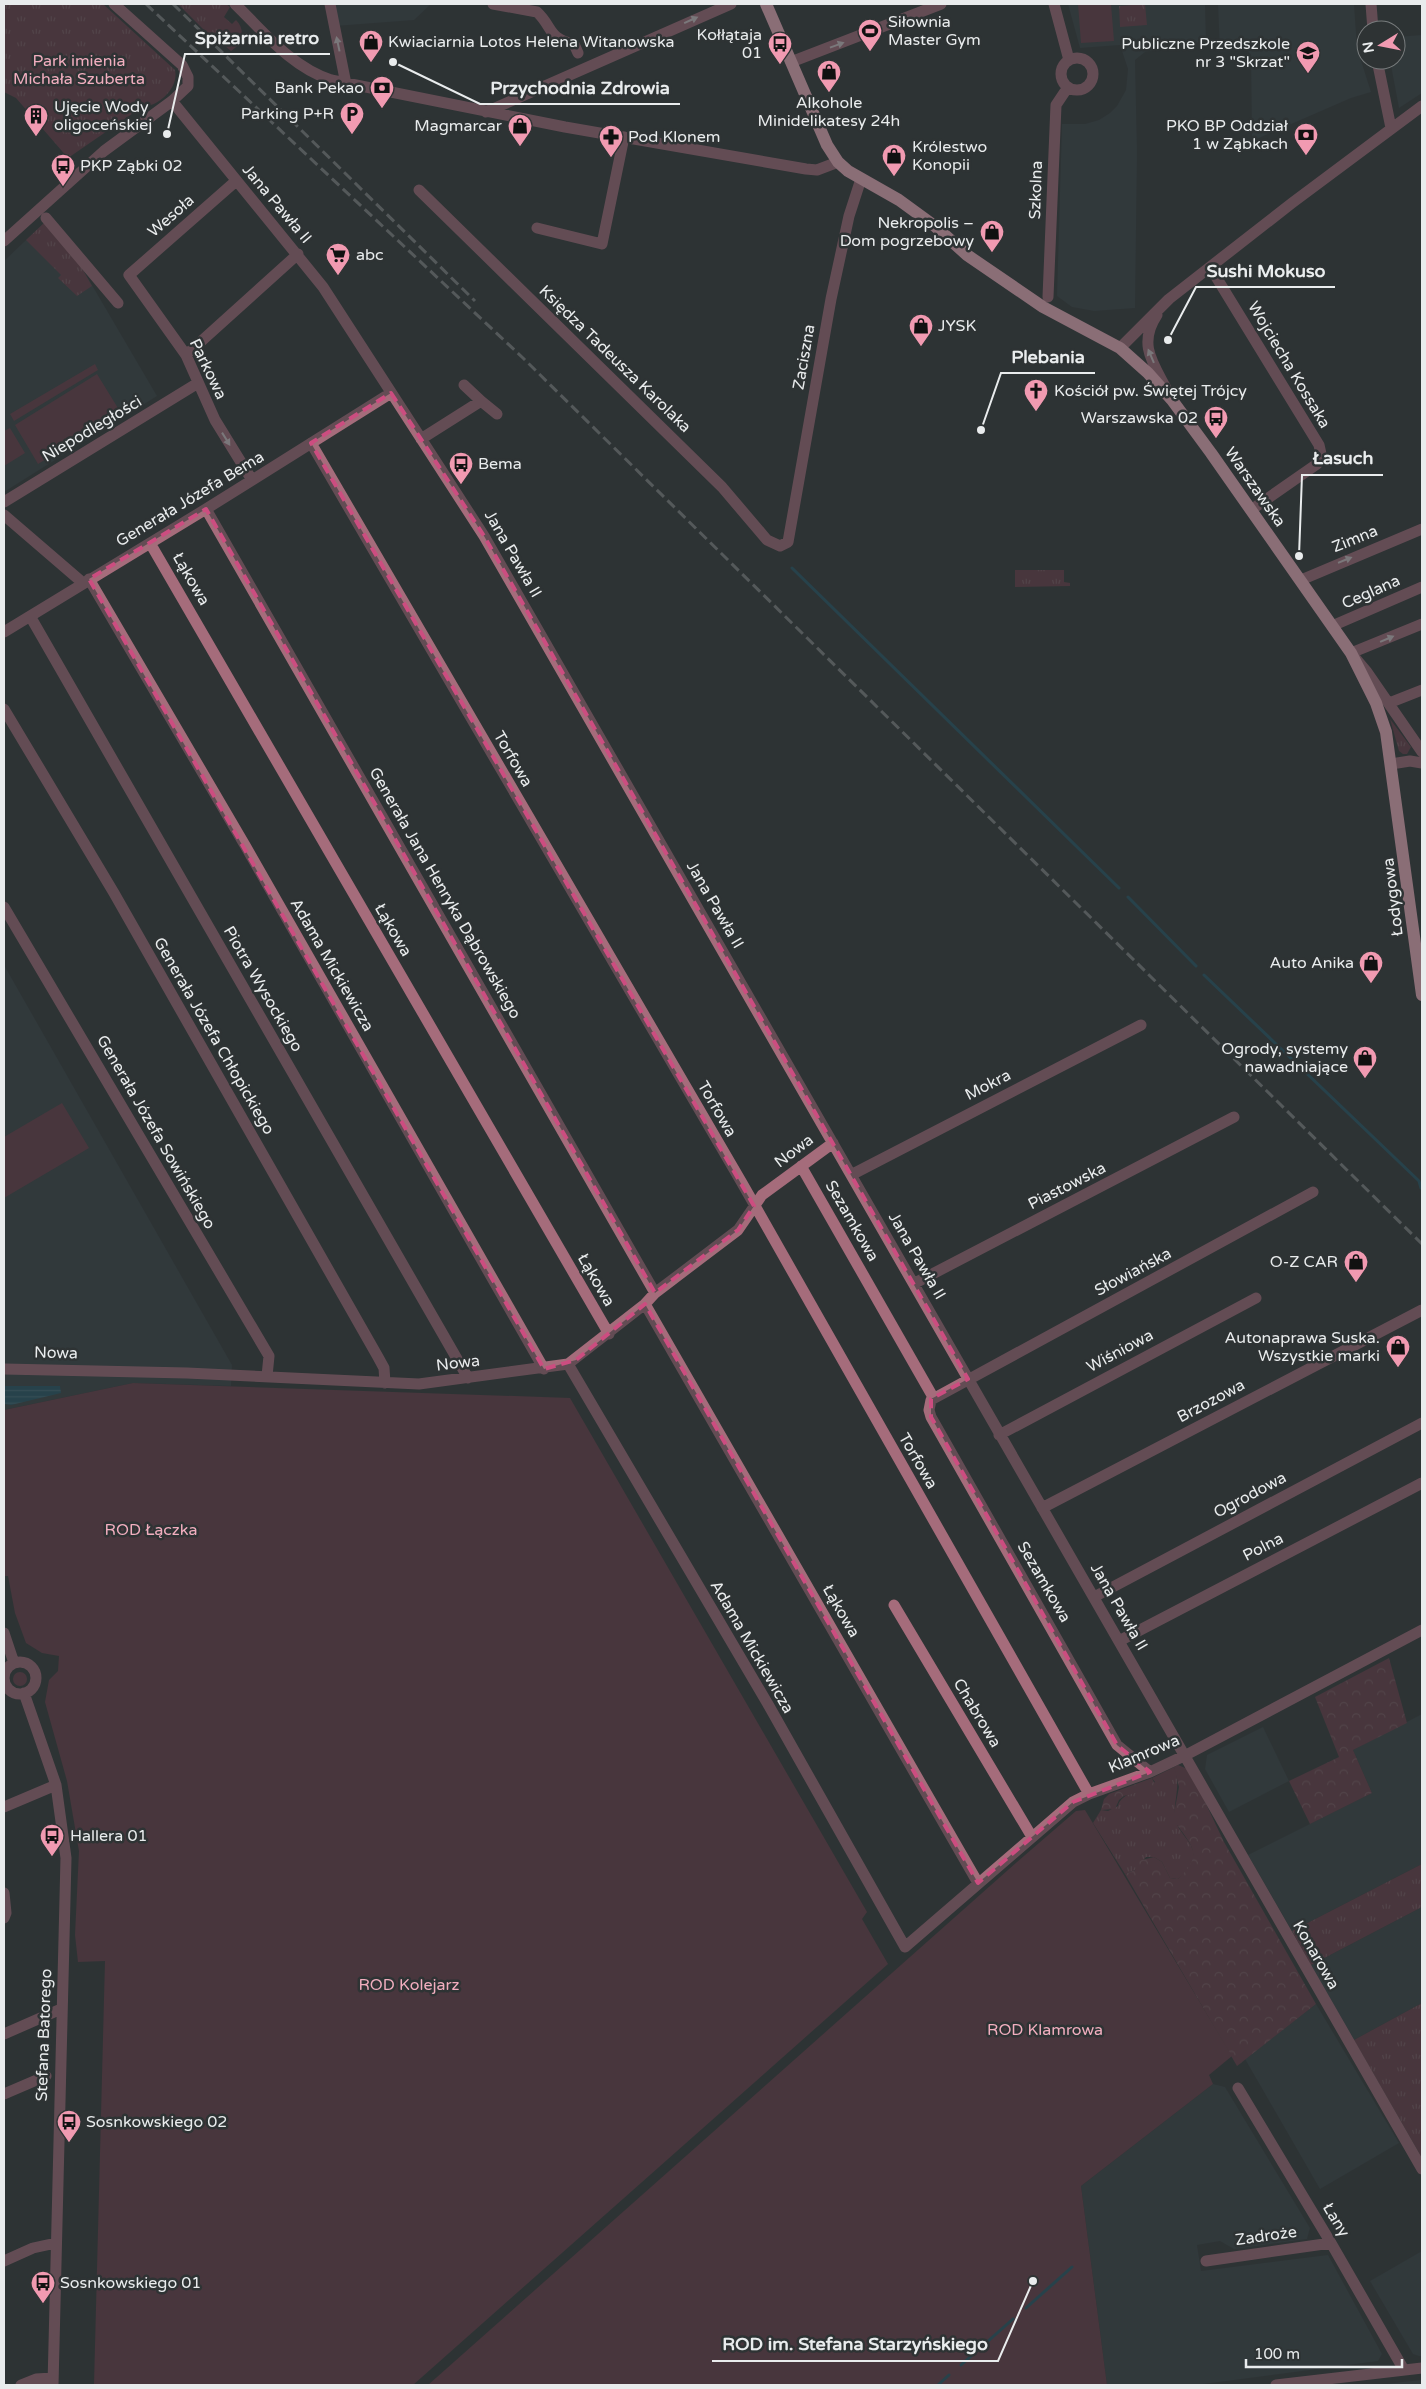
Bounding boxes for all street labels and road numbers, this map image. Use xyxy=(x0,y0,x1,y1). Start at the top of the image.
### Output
street label: Jana Pawła II xyxy=(238,160,316,248)
street label: Szkolna xyxy=(1025,160,1047,220)
street label: Wesoła xyxy=(144,190,198,242)
street label: Księdza Tadeusza Karolaka xyxy=(535,281,695,437)
street label: Wojciecha Kossaka xyxy=(1243,298,1335,432)
street label: Zaciszna xyxy=(788,323,820,391)
street label: Parkowa xyxy=(185,335,231,403)
street label: Niepodległości xyxy=(38,391,146,467)
street label: Warszawska xyxy=(1220,443,1290,531)
street label: Generała Józefa Bema xyxy=(112,447,268,551)
street label: Jana Pawła II xyxy=(480,507,546,601)
street label: Zimna xyxy=(1329,521,1381,557)
street label: Łąkowa xyxy=(168,549,214,609)
street label: Ceglana xyxy=(1339,570,1403,614)
street label: Torfowa xyxy=(489,727,537,791)
street label: Generała Jana Henryka Dąbrowskiego xyxy=(365,764,525,1022)
street label: Łodygowa xyxy=(1378,857,1408,937)
street label: Jana Pawła II xyxy=(682,858,748,952)
street label: Adama Mickiewicza xyxy=(286,895,378,1035)
street label: Łąkowa xyxy=(370,900,416,960)
street label: Piotra Wysockiego xyxy=(219,923,307,1055)
street label: Generała Józefa Chłopickiego xyxy=(149,934,279,1138)
street label: Generała Józefa Sowińskiego xyxy=(92,1031,220,1233)
street label: Mokra xyxy=(962,1065,1014,1105)
street label: Torfowa xyxy=(693,1077,741,1141)
street label: Nowa xyxy=(770,1130,818,1172)
street label: Piastowska xyxy=(1025,1158,1109,1214)
street label: Sezamkowa xyxy=(821,1177,883,1265)
street label: Jana Pawła II xyxy=(884,1209,950,1303)
street label: Słowiańska xyxy=(1091,1243,1175,1301)
street label: Łąkowa xyxy=(573,1250,619,1310)
street label: Wiśniowa xyxy=(1083,1325,1157,1377)
street label: Nowa xyxy=(34,1343,78,1363)
street label: Nowa xyxy=(435,1350,481,1376)
street label: Brzozowa xyxy=(1174,1375,1248,1427)
street label: Torfowa xyxy=(894,1429,942,1493)
street label: Ogrodowa xyxy=(1210,1467,1290,1523)
street label: Polna xyxy=(1239,1528,1287,1566)
street label: Sezamkowa xyxy=(1013,1538,1075,1626)
street label: Jana Pawła II xyxy=(1086,1560,1152,1654)
street label: Adama Mickiewicza xyxy=(706,1577,798,1717)
street label: Łąkowa xyxy=(818,1581,864,1641)
street label: Chabrowa xyxy=(949,1675,1005,1751)
street label: Klamrowa xyxy=(1105,1730,1183,1778)
street label: Konarowa xyxy=(1288,1917,1344,1993)
street label: Stefana Batorego xyxy=(32,1968,56,2102)
street label: Łany xyxy=(1318,2199,1354,2241)
street label: Zadroże xyxy=(1234,2222,1298,2250)

